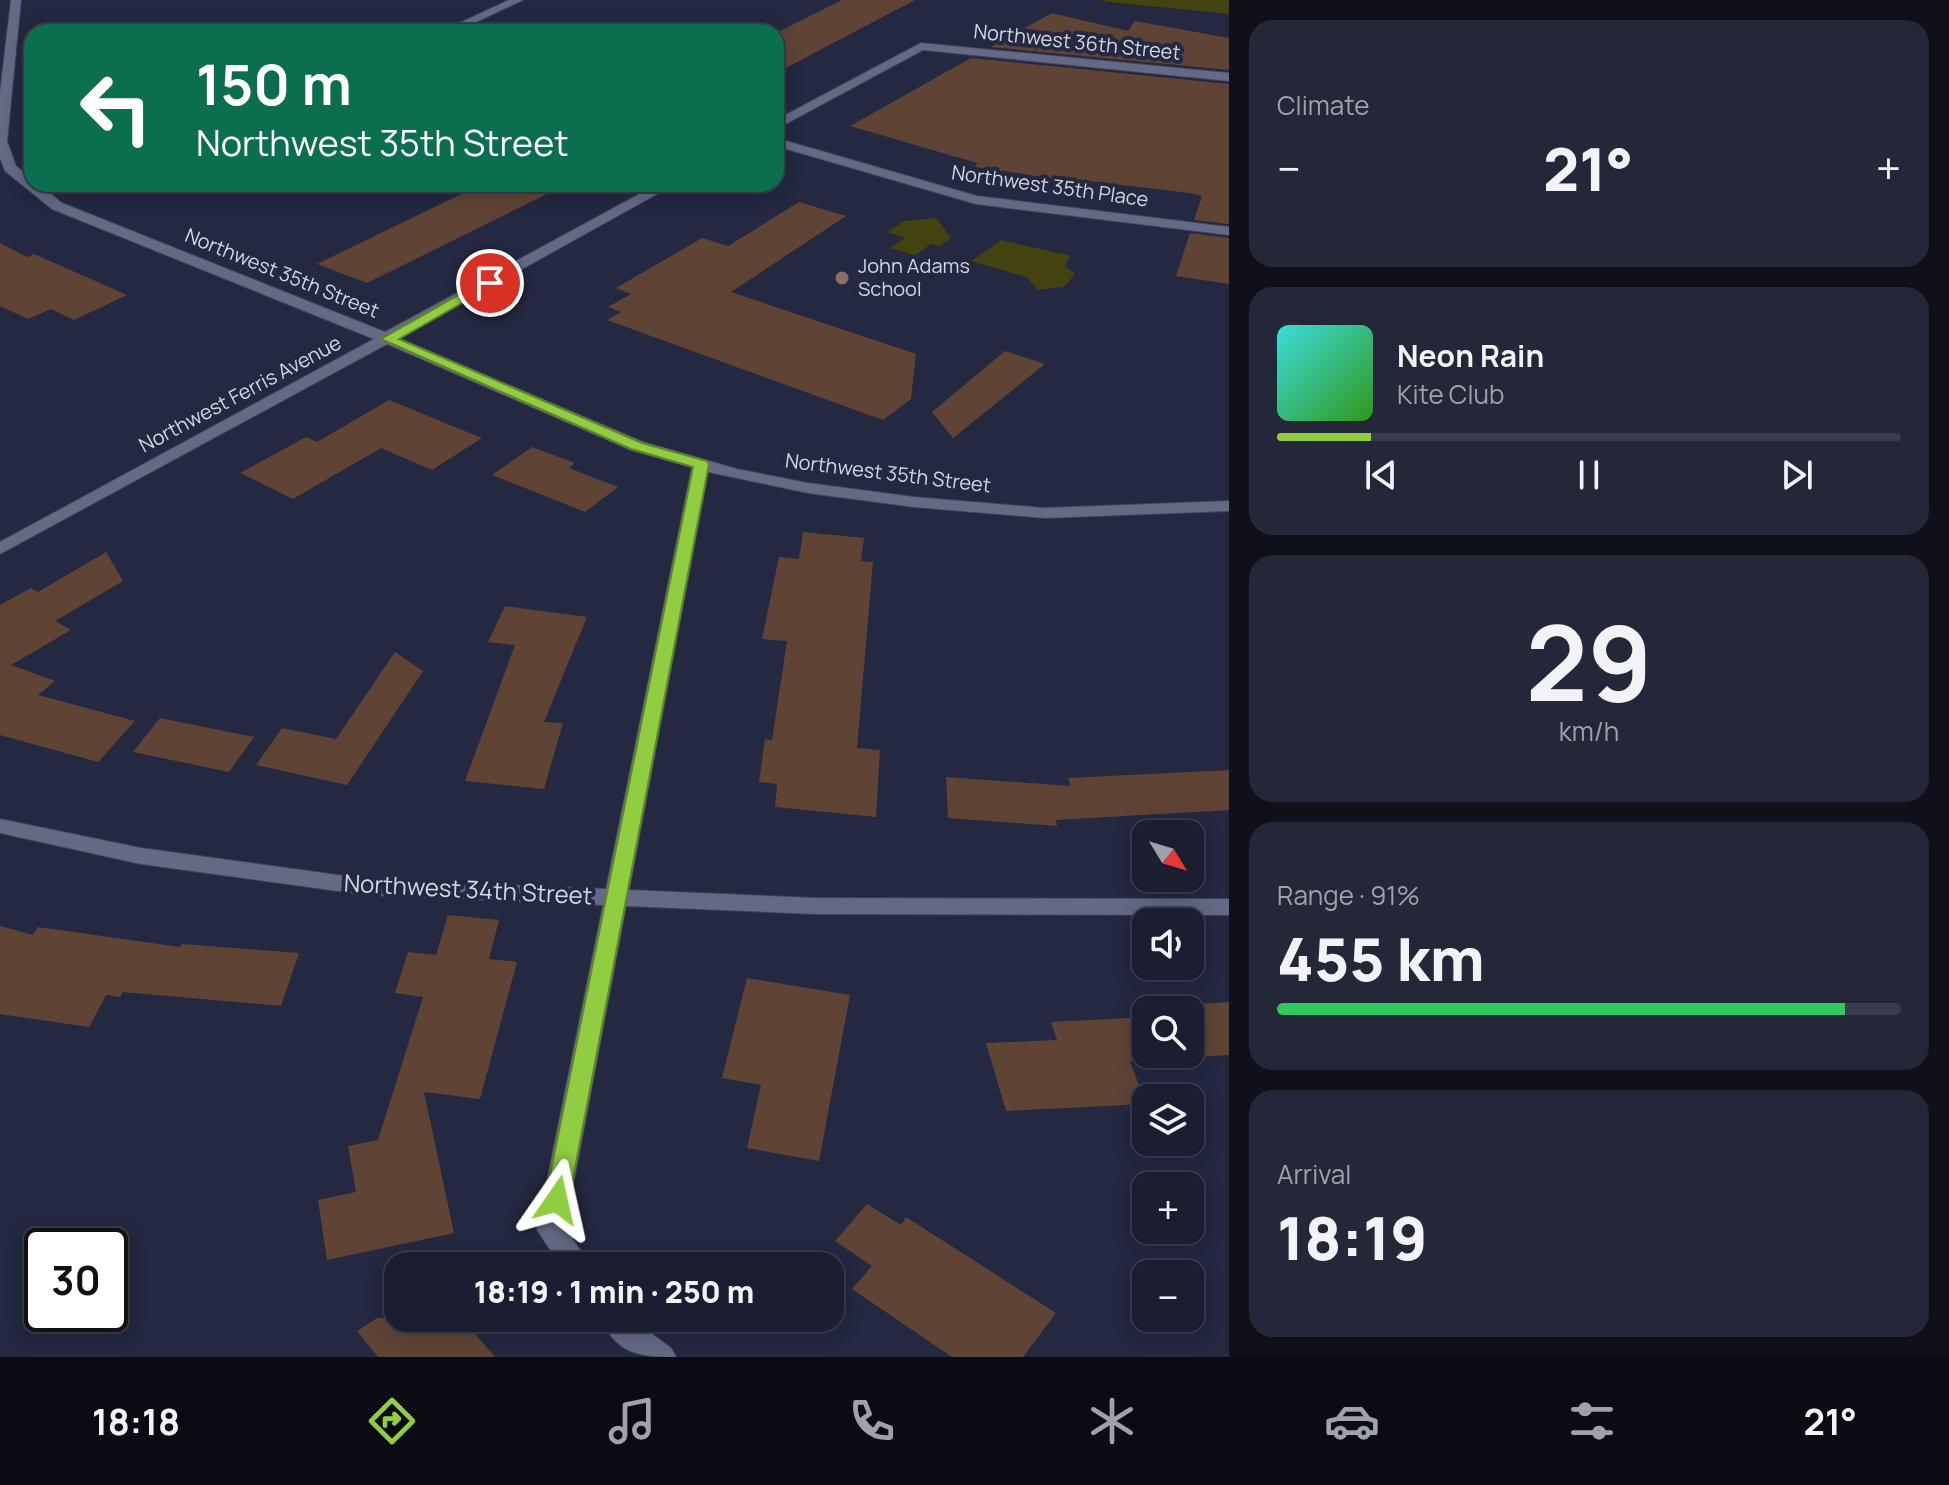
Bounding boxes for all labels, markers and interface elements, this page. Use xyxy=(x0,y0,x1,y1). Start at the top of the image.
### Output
street label: Northwest 36th Street xyxy=(972,17,1182,66)
text: 150 m xyxy=(196,45,352,122)
icon: left xyxy=(64,56,168,160)
text: Climate xyxy=(1277,87,1369,123)
text: Northwest 35th Street xyxy=(196,118,569,167)
text: 21° xyxy=(1543,127,1633,209)
text: − xyxy=(1277,138,1301,198)
text: + xyxy=(1876,138,1901,198)
street label: Northwest 35th Place xyxy=(950,158,1150,213)
street label: Northwest 35th Street xyxy=(181,221,383,324)
pin xyxy=(456,249,524,317)
place label: John Adams School xyxy=(858,252,970,302)
icon: arrive xyxy=(468,261,512,305)
marker: John Adams School xyxy=(833,269,851,287)
street label: Northwest Ferris Avenue xyxy=(134,329,346,458)
text: Neon Rain xyxy=(1397,335,1544,376)
text: Kite Club xyxy=(1397,376,1504,412)
street label: Northwest 35th Street xyxy=(784,446,992,499)
icon: previous xyxy=(1359,453,1403,497)
icon: pause xyxy=(1567,453,1611,497)
icon: next xyxy=(1775,453,1819,497)
text: 29 xyxy=(1526,590,1652,732)
text: km/h xyxy=(1559,713,1619,749)
north arrow xyxy=(1132,820,1204,892)
map controls xyxy=(1132,820,1204,1332)
street label: Northwest 34th Street xyxy=(343,866,593,911)
text: Range · 91% xyxy=(1277,877,1420,913)
button: sound xyxy=(1132,908,1204,980)
text: 455 km xyxy=(1277,917,1485,999)
button: search xyxy=(1132,996,1204,1068)
button: layers xyxy=(1132,1084,1204,1156)
text: Arrival xyxy=(1277,1156,1351,1192)
position arrow xyxy=(515,1158,599,1242)
button: + xyxy=(1132,1172,1204,1244)
text: 18:19 xyxy=(1277,1196,1428,1278)
speed limit sign: 30 xyxy=(24,1228,128,1332)
button: − xyxy=(1132,1260,1204,1332)
text: 18:19 · 1 min · 250 m xyxy=(474,1271,754,1312)
icon: directions xyxy=(364,1393,420,1449)
icon: music xyxy=(604,1393,660,1449)
icon: phone xyxy=(844,1393,900,1449)
icon: climate xyxy=(1084,1393,1140,1449)
icon: car xyxy=(1324,1393,1380,1449)
icon: filters xyxy=(1564,1393,1620,1449)
text: 18:18 xyxy=(92,1397,180,1446)
text: 21° xyxy=(1804,1397,1857,1446)

